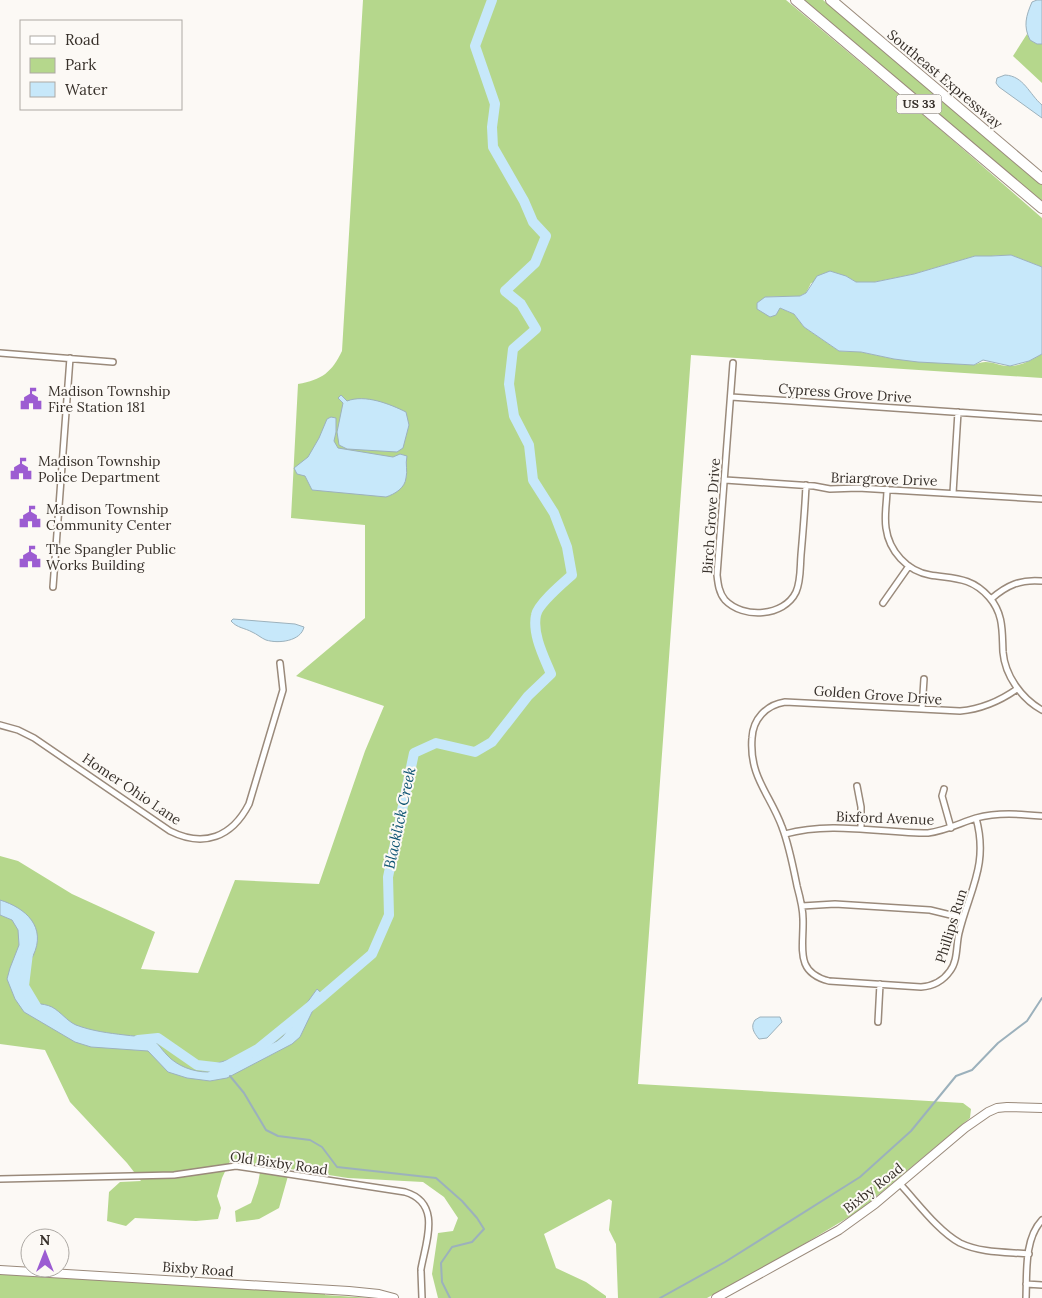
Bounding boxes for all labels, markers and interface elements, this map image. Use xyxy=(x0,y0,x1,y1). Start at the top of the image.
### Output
legend xyxy=(20,20,182,110)
street label: Southeast Expressway xyxy=(884,25,1007,133)
text: Road xyxy=(65,30,100,49)
text: Park xyxy=(65,55,96,74)
text: Water xyxy=(65,80,108,99)
road number: US 33 xyxy=(896,95,942,114)
street label: Cypress Grove Drive xyxy=(778,379,913,407)
place label: Madison Township Fire Station 181 xyxy=(48,382,170,416)
public building icon: Madison Township Fire Station 181 xyxy=(18,386,44,412)
place label: Madison Township Police Department xyxy=(38,452,161,486)
public building icon: Madison Township Police Department xyxy=(8,456,34,482)
street label: Birch Grove Drive xyxy=(698,457,724,575)
street label: Briargrove Drive xyxy=(830,468,938,490)
place label: Madison Township Community Center xyxy=(46,500,171,534)
public building icon: Madison Township Community Center xyxy=(17,504,43,530)
place label: The Spangler Public Works Building xyxy=(46,540,176,574)
public building icon: The Spangler Public Works Building xyxy=(17,544,43,570)
street label: Golden Grove Drive xyxy=(813,682,943,708)
street label: Homer Ohio Lane xyxy=(79,749,185,829)
water label: Blacklick Creek xyxy=(379,765,420,871)
street label: Bixford Avenue xyxy=(836,807,935,829)
street label: Phillips Run xyxy=(931,886,971,965)
street label: Old Bixby Road xyxy=(229,1147,329,1179)
street label: Bixby Road xyxy=(839,1159,907,1217)
north arrow xyxy=(20,1228,70,1278)
text: N xyxy=(40,1231,51,1249)
street label: Bixby Road xyxy=(162,1258,234,1280)

